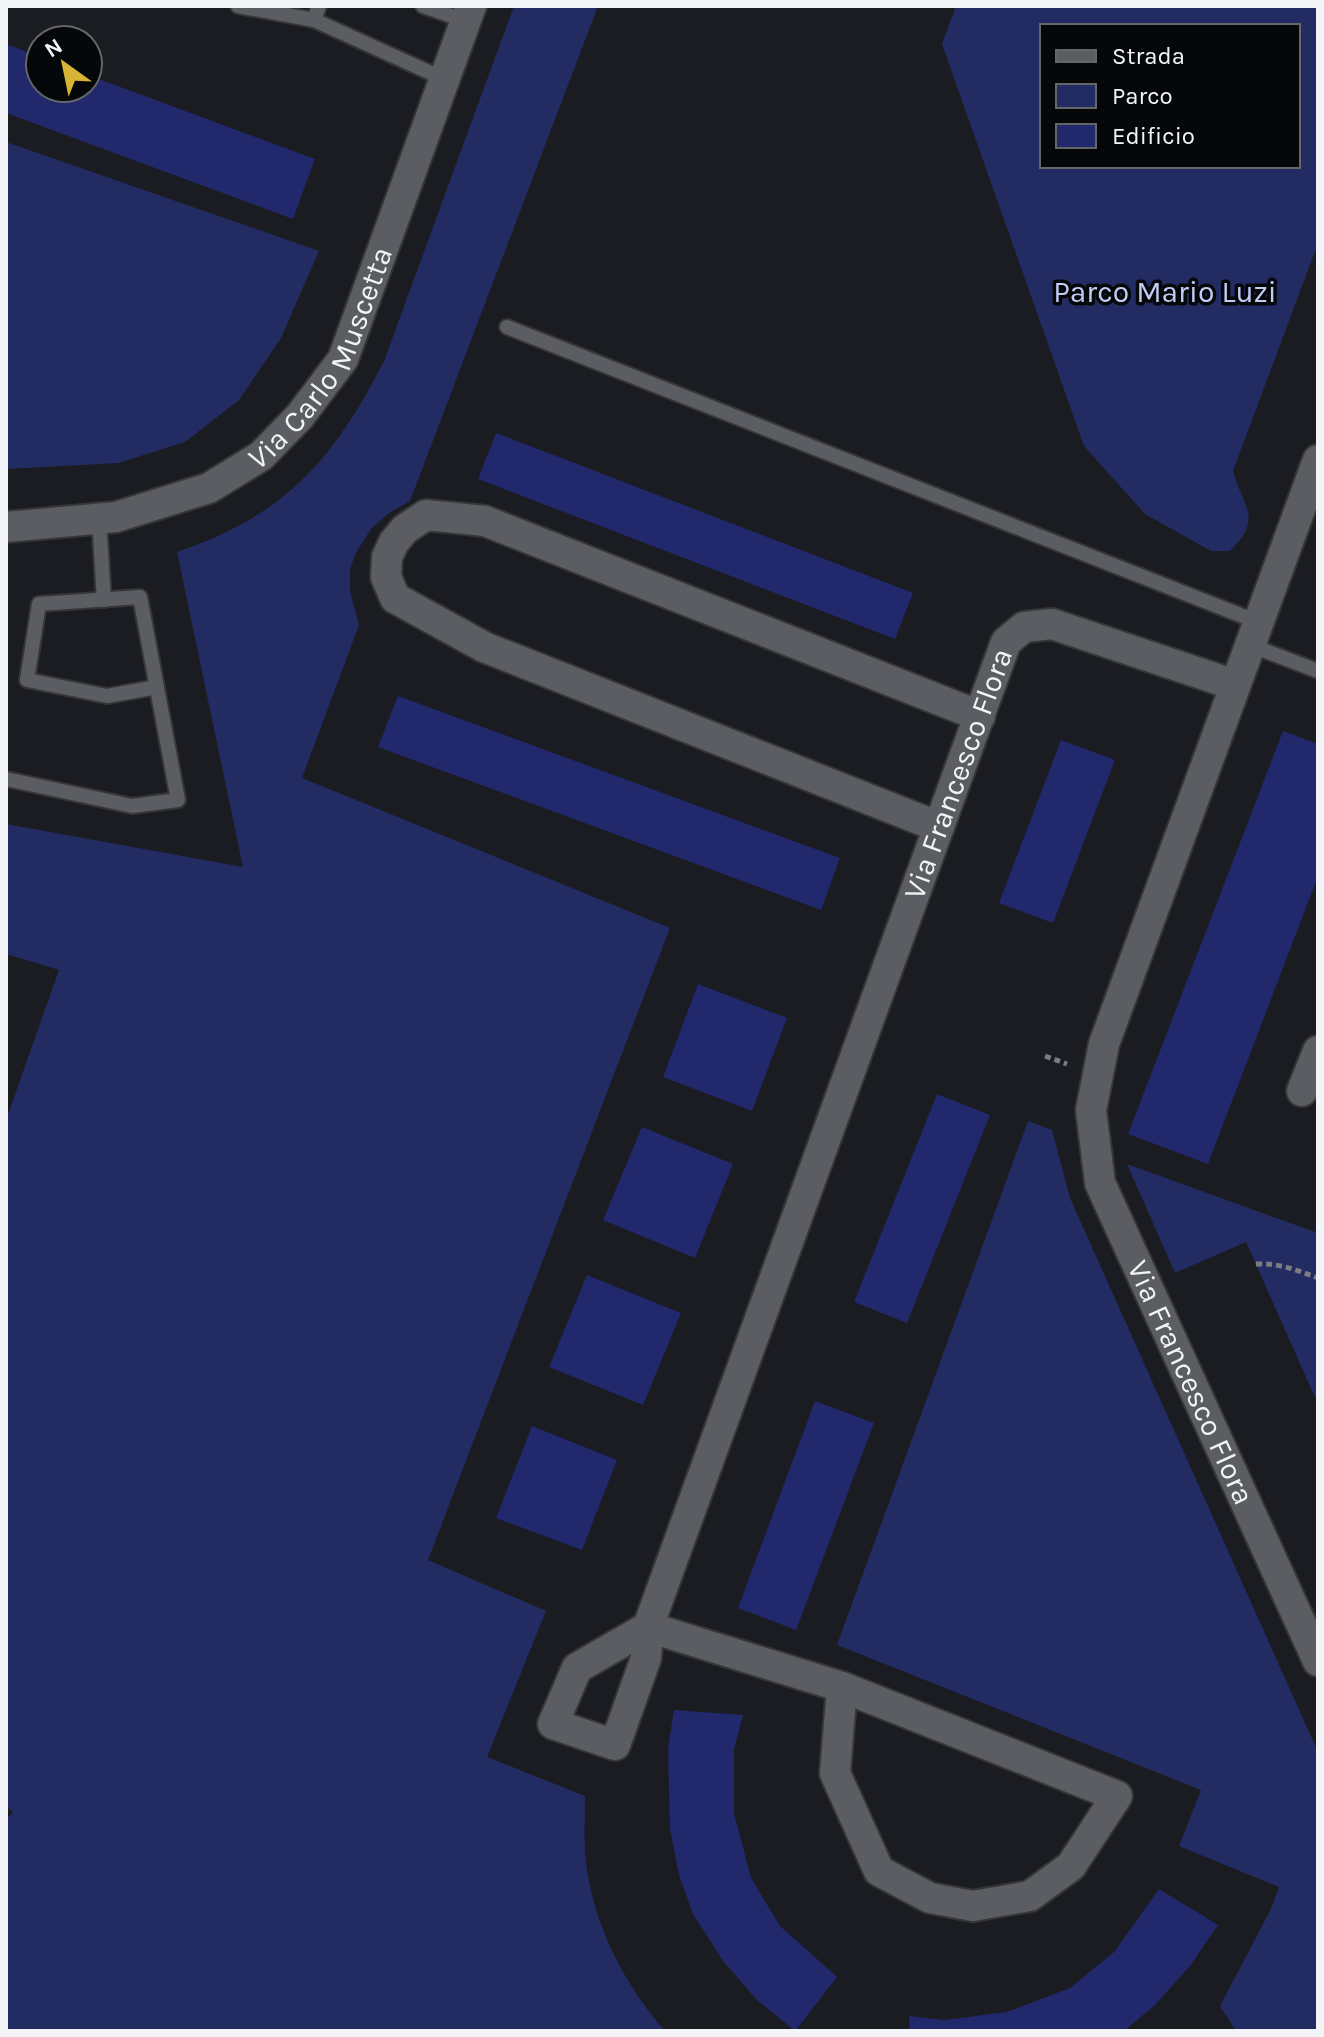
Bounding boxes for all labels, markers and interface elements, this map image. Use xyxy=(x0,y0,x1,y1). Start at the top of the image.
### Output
north arrow xyxy=(24,24,104,104)
legend xyxy=(1040,24,1300,168)
text: N xyxy=(40,33,67,63)
text: Strada xyxy=(1112,42,1185,70)
text: Parco xyxy=(1112,82,1173,110)
text: Edificio xyxy=(1112,122,1195,150)
street label: Via Carlo Muscetta xyxy=(242,242,400,477)
park label: Parco Mario Luzi xyxy=(1053,274,1277,310)
street label: Via Francesco Flora xyxy=(896,644,1020,904)
street label: Via Francesco Flora xyxy=(1120,1255,1262,1510)

